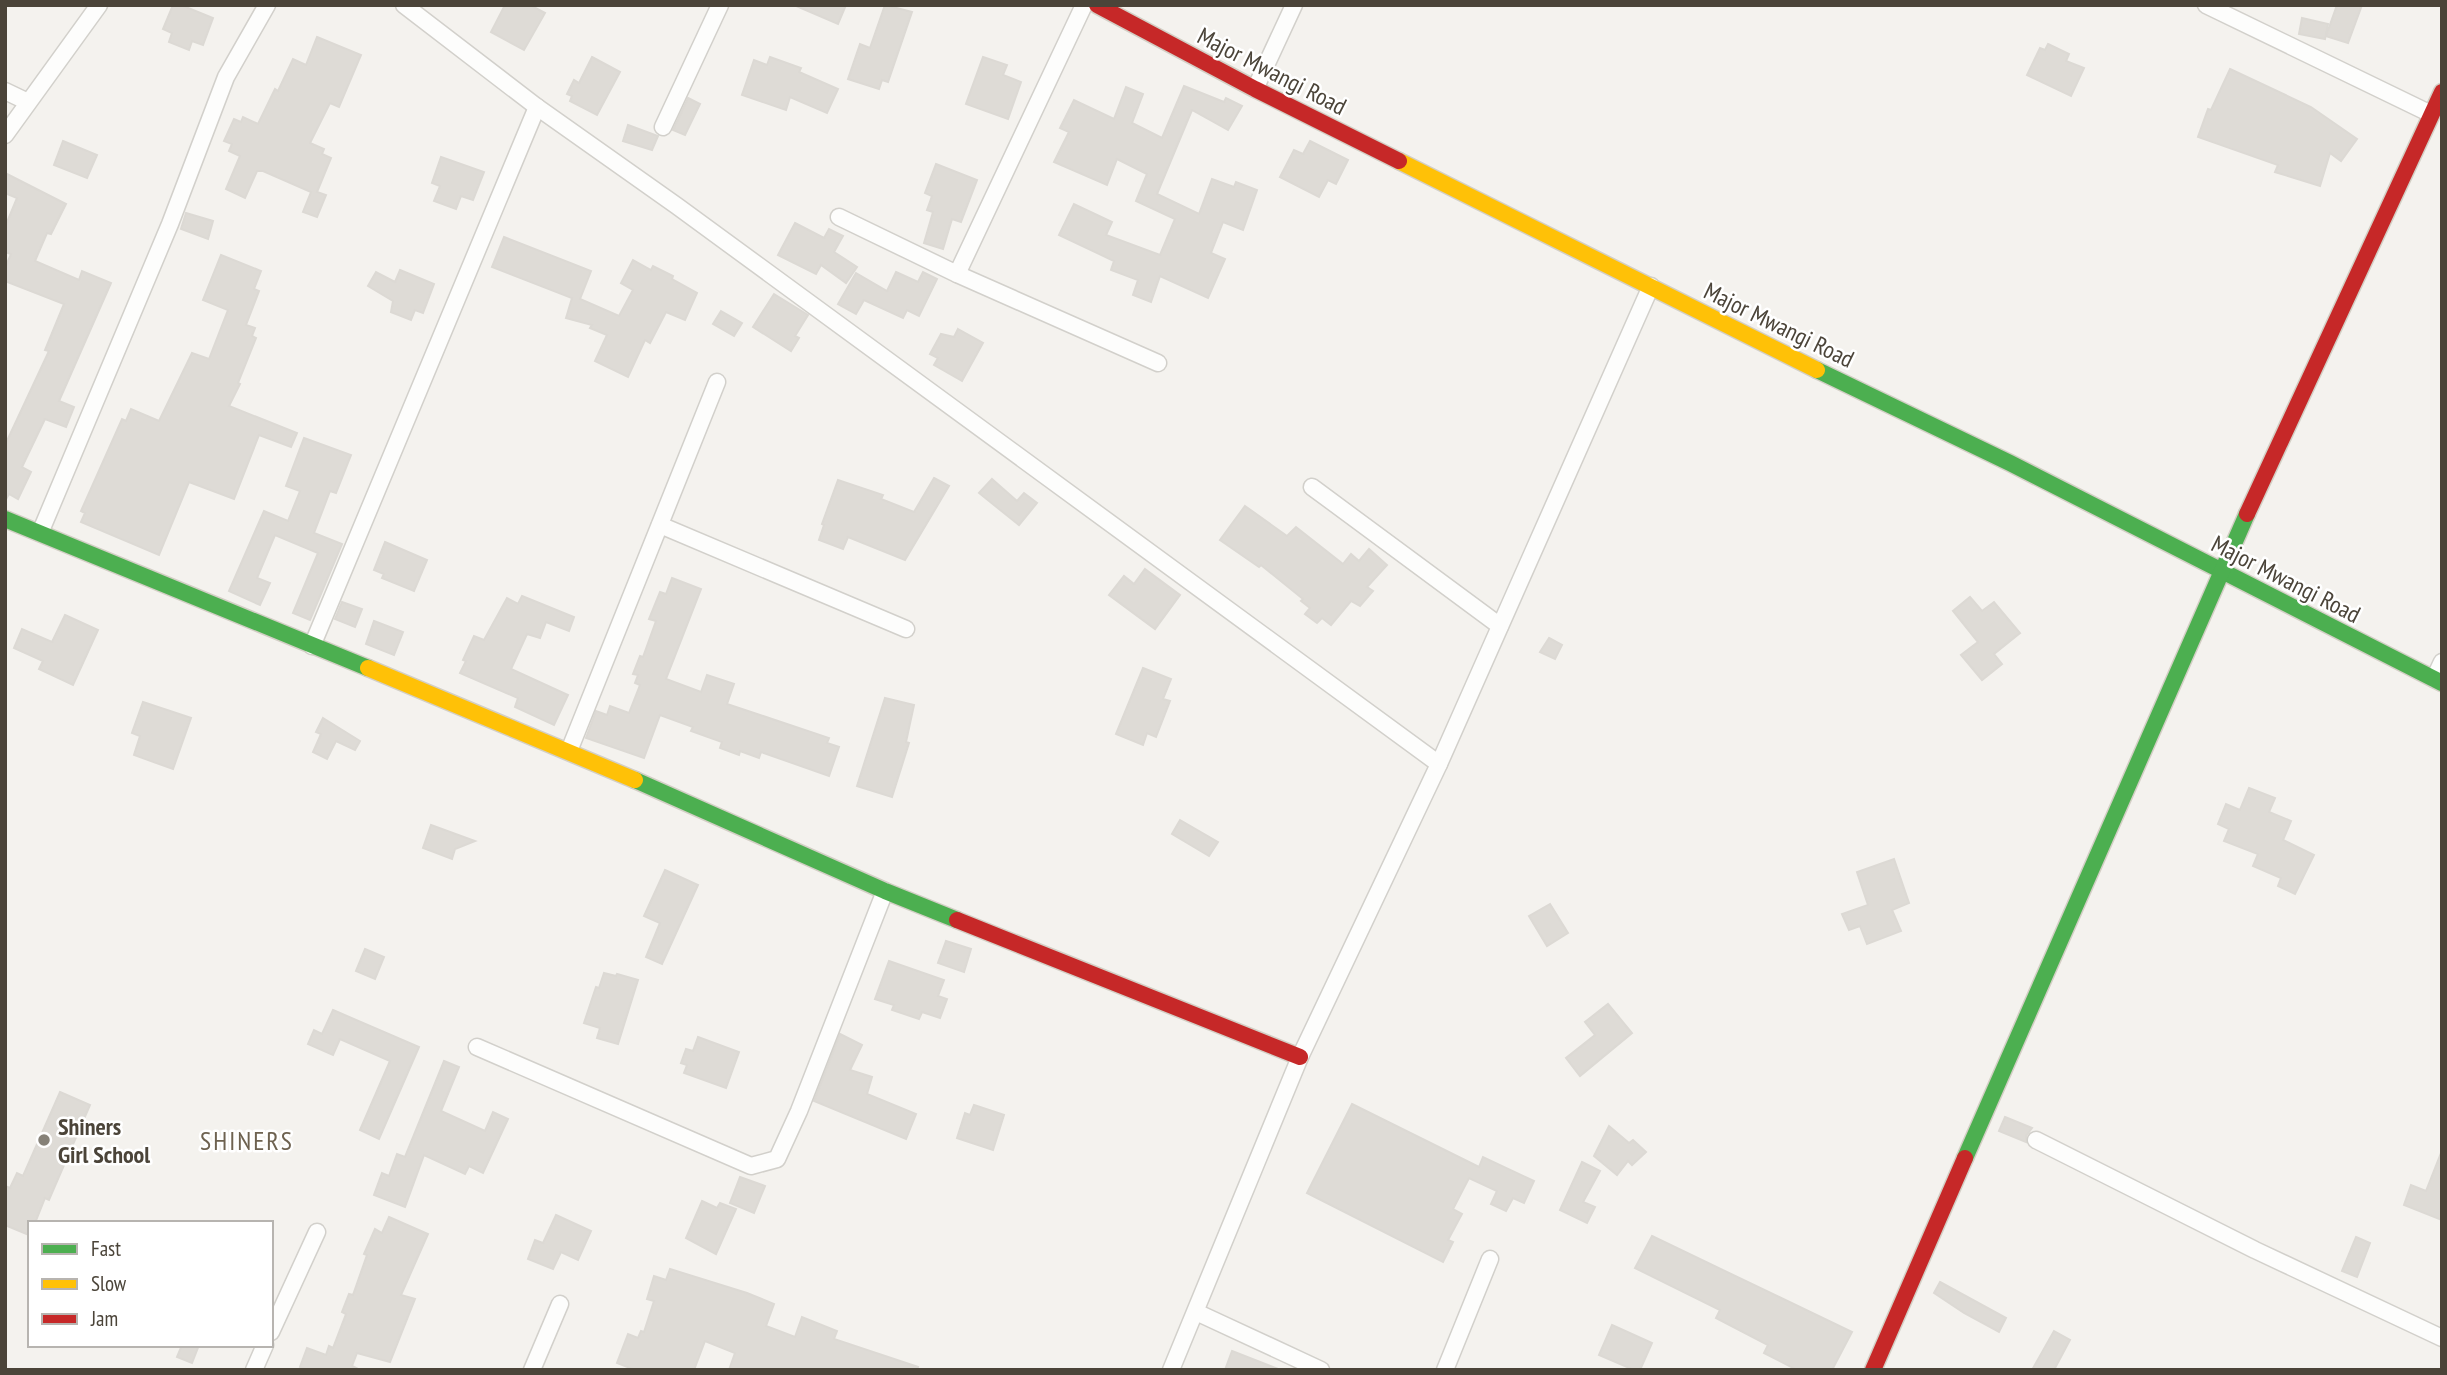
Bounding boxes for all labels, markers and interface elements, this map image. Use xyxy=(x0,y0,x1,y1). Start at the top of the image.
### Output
street label: Major Mwangi Road xyxy=(1192,20,1352,122)
street label: Major Mwangi Road xyxy=(1699,275,1859,375)
street label: Major Mwangi Road xyxy=(2206,528,2366,630)
place label: Shiners Girl School xyxy=(58,1111,150,1170)
district label: SHINERS xyxy=(200,1124,294,1157)
marker: Shiners Girl School xyxy=(36,1132,52,1148)
legend xyxy=(28,1221,273,1347)
text: Fast xyxy=(91,1235,121,1262)
text: Slow xyxy=(91,1270,127,1297)
text: Jam xyxy=(90,1305,118,1332)

